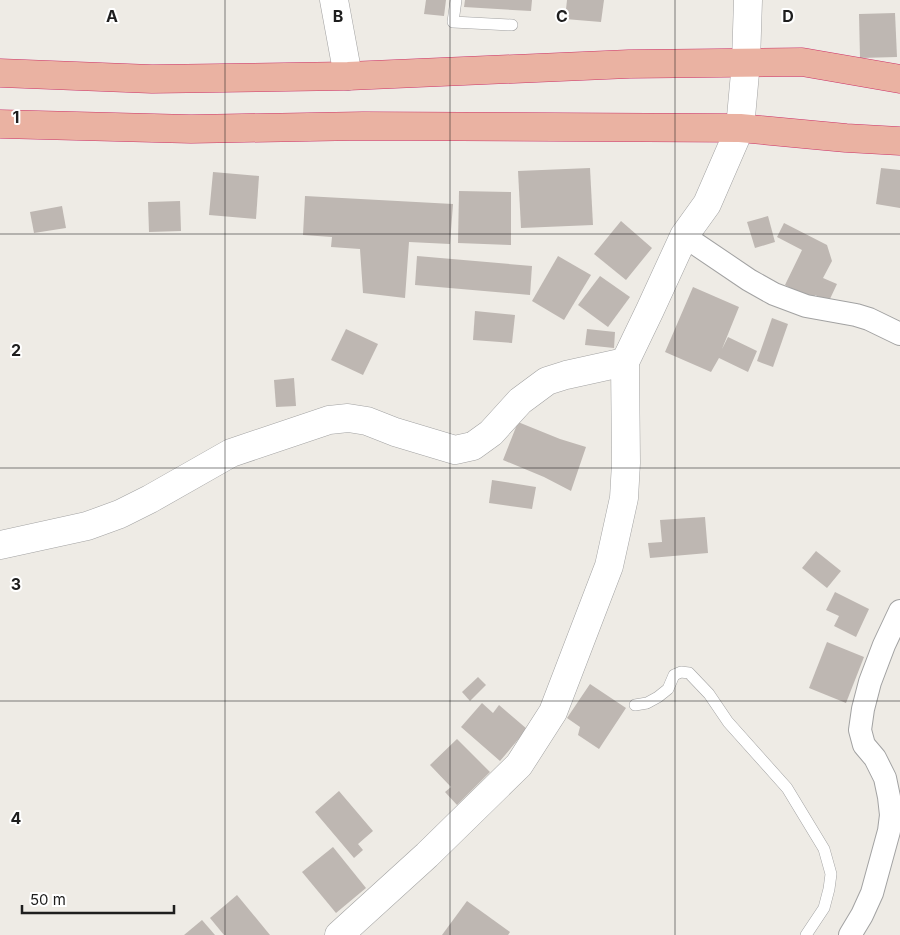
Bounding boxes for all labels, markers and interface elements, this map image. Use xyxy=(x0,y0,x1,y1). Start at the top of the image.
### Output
text: A xyxy=(106,6,118,26)
text: B xyxy=(333,6,343,26)
text: C xyxy=(556,6,568,26)
text: D xyxy=(782,6,794,26)
text: 1 xyxy=(13,107,19,127)
text: 2 xyxy=(11,340,21,360)
text: 3 xyxy=(11,574,21,594)
text: 4 xyxy=(11,808,22,828)
scale bar xyxy=(22,882,175,914)
text: 50 m xyxy=(30,890,66,909)

